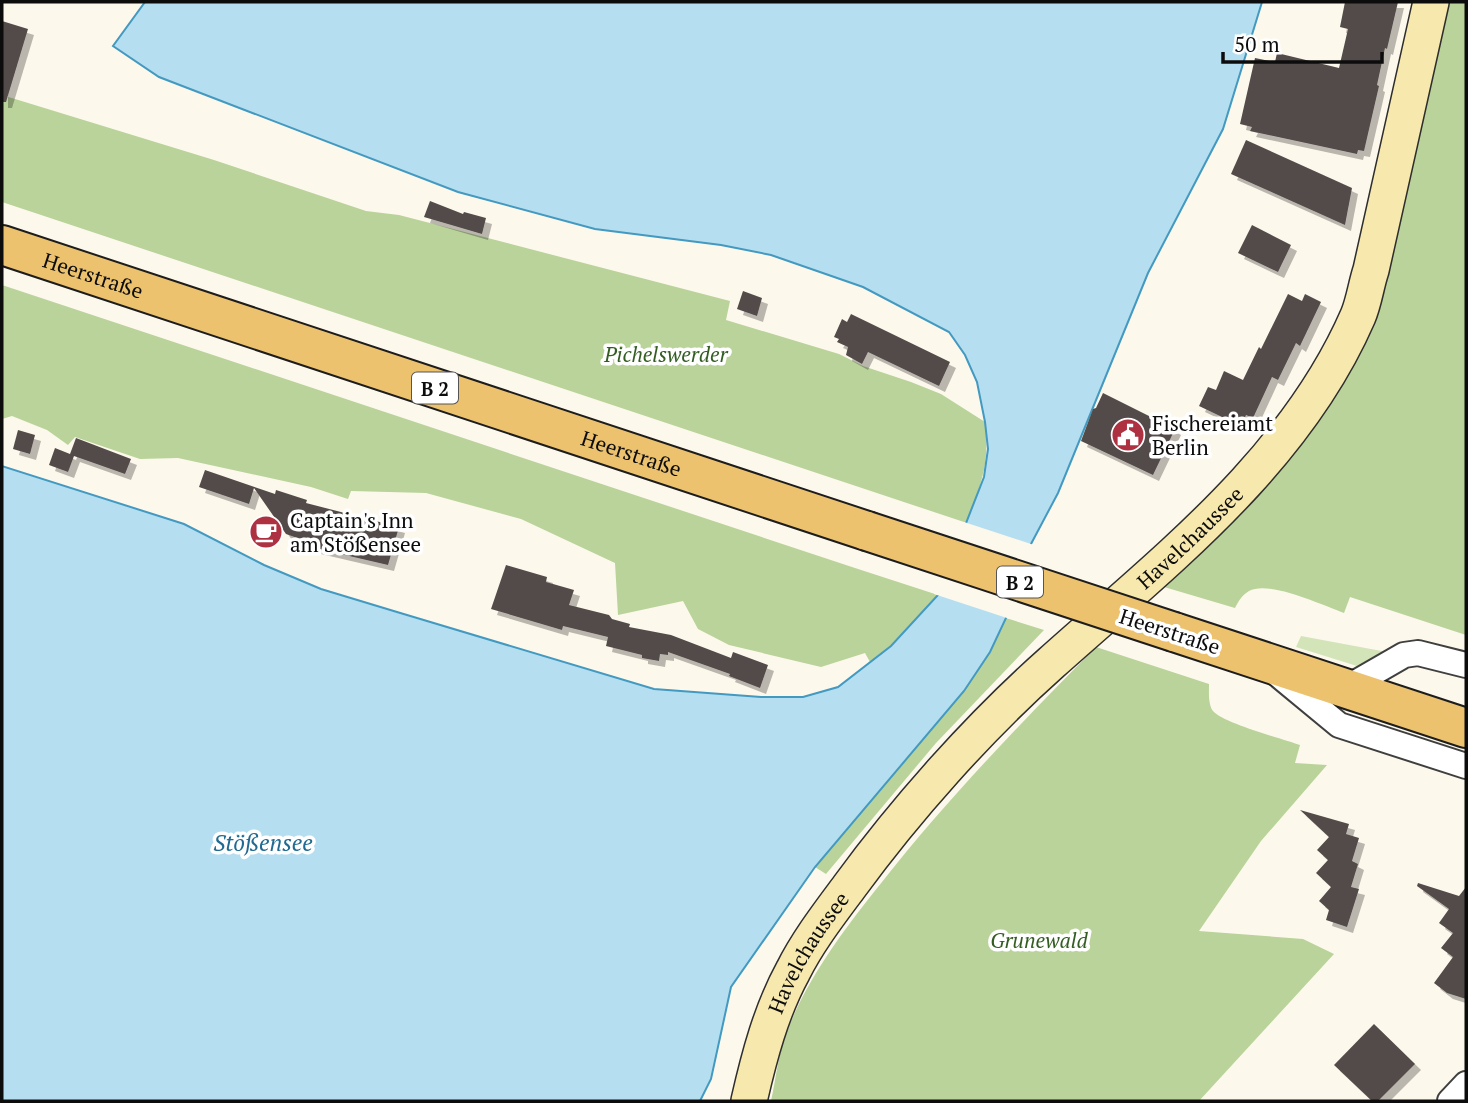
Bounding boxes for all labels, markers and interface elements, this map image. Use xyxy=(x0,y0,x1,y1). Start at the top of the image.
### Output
scale bar xyxy=(1223,21,1382,65)
text: 50 m xyxy=(1234,30,1280,58)
street label: Heerstraße xyxy=(39,246,147,305)
park label: Pichelswerder xyxy=(603,340,729,368)
road number: B 2 xyxy=(412,372,458,404)
place label: Fischereiamt Berlin xyxy=(1152,409,1273,461)
public building icon: Fischereiamt Berlin xyxy=(1109,416,1147,454)
street label: Heerstraße xyxy=(578,423,685,483)
street label: Havelchaussee xyxy=(1131,480,1249,595)
place label: Captain's Inn am Stößensee xyxy=(290,506,421,558)
cafe icon: Captain's Inn am Stößensee xyxy=(247,513,285,551)
road number: B 2 xyxy=(997,566,1043,597)
street label: Heerstraße xyxy=(1116,602,1224,660)
water label: Stößensee xyxy=(213,827,313,858)
street label: Havelchaussee xyxy=(761,886,855,1017)
park label: Grunewald xyxy=(990,926,1088,954)

